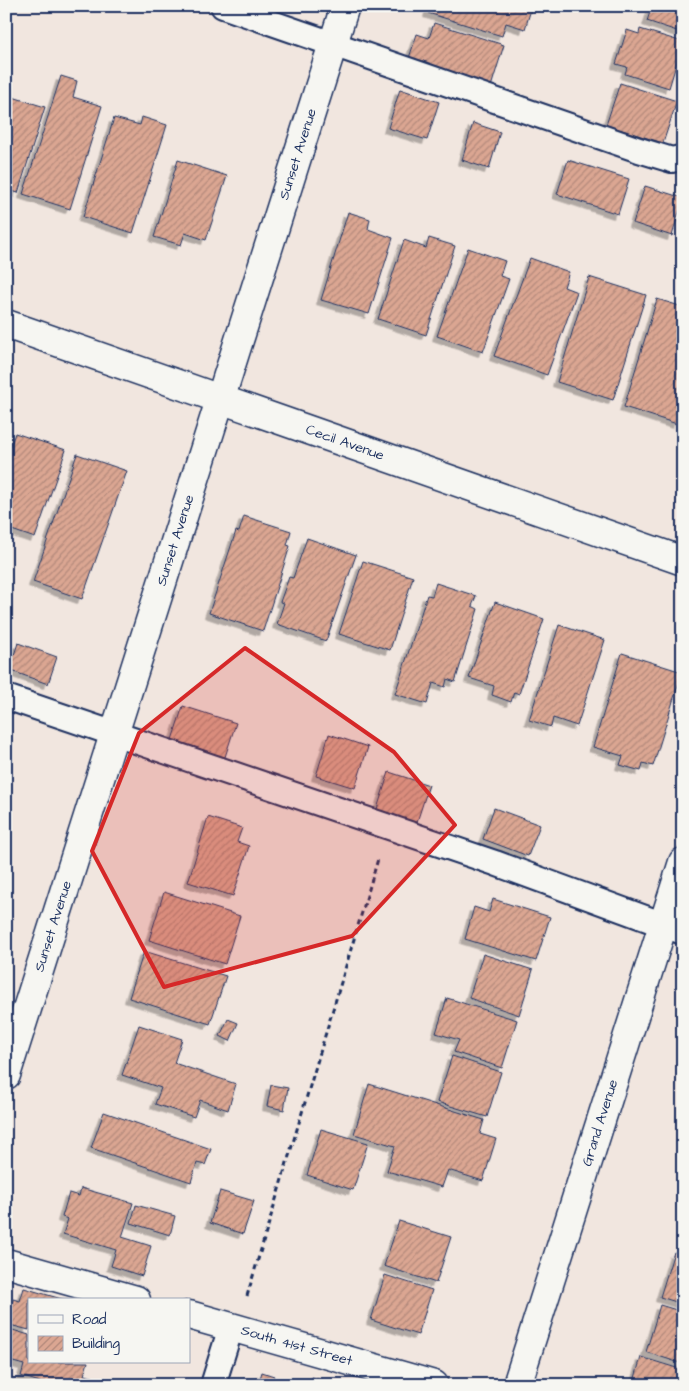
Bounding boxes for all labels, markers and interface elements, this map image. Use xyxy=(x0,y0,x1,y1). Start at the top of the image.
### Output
street label: Sunset Avenue xyxy=(274,106,322,202)
street label: Cecil Avenue xyxy=(303,420,387,466)
street label: Sunset Avenue xyxy=(152,492,200,588)
street label: Sunset Avenue xyxy=(29,878,77,974)
street label: Grand Avenue xyxy=(577,1077,623,1169)
legend xyxy=(28,1298,190,1364)
text: Road xyxy=(72,1309,107,1330)
street label: South 41st Street xyxy=(239,1320,355,1371)
text: Building xyxy=(72,1333,120,1355)

